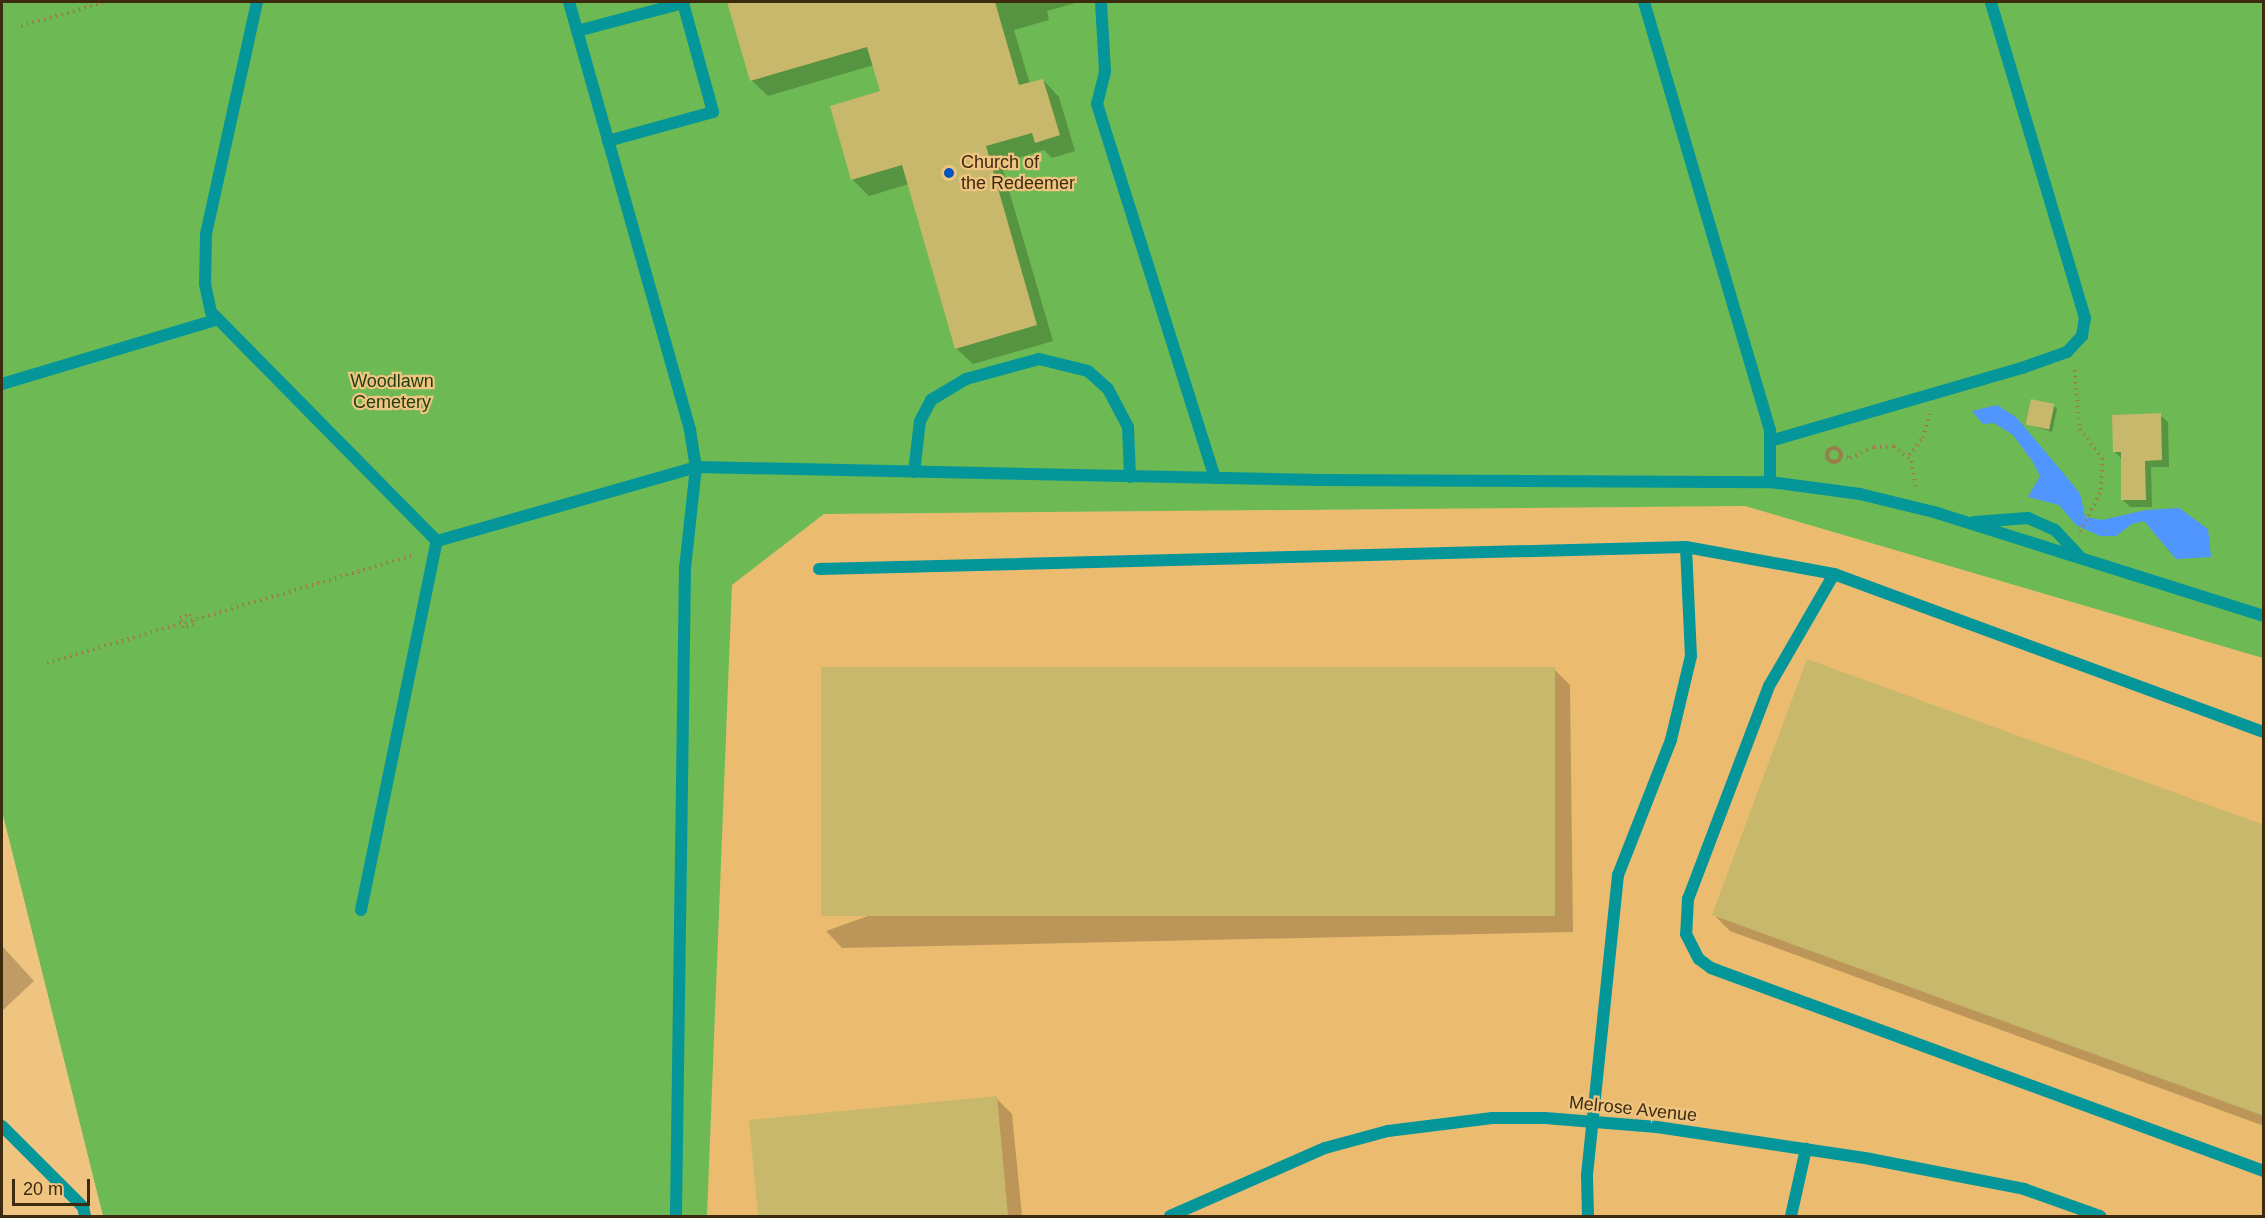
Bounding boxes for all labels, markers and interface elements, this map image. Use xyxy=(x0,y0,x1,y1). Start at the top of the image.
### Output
place label: Church of the Redeemer xyxy=(961,152,1075,195)
marker: Church of the Redeemer xyxy=(942,166,956,180)
park label: Woodlawn Cemetery xyxy=(350,371,434,413)
street label: Melrose Avenue xyxy=(1567,1091,1699,1127)
scale bar xyxy=(15,1167,93,1205)
text: 20 m xyxy=(23,1179,63,1199)

